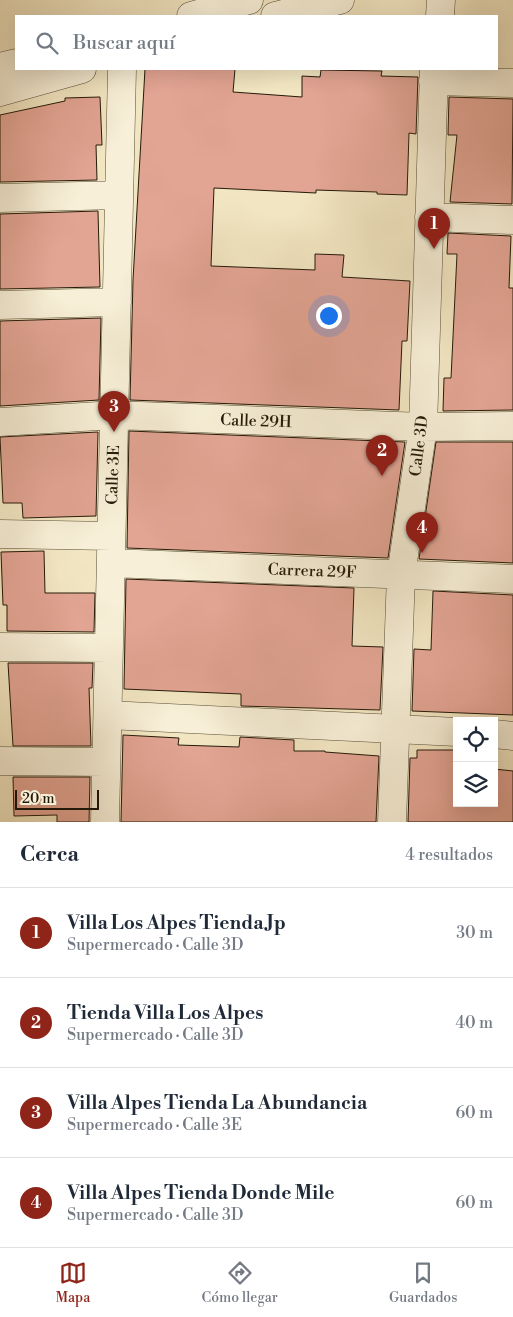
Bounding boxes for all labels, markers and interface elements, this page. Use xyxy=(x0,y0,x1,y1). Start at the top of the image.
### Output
search box xyxy=(15,15,498,70)
icon: search xyxy=(33,29,61,57)
text: Buscar aquí xyxy=(73,31,175,55)
pin: 1 xyxy=(418,208,450,249)
your location xyxy=(316,303,342,329)
pin: 3 xyxy=(98,391,130,432)
street label: Calle 29H xyxy=(220,410,292,432)
street label: Calle 3D xyxy=(405,414,433,478)
pin: 2 xyxy=(366,435,398,476)
street label: Calle 3E xyxy=(102,445,124,505)
pin: 4 xyxy=(406,512,438,553)
street label: Carrera 29F xyxy=(267,559,357,583)
map controls xyxy=(453,717,498,807)
button: locate xyxy=(453,717,498,762)
button: layers xyxy=(453,762,498,807)
scale bar xyxy=(15,787,99,810)
text: 20 m xyxy=(22,790,54,808)
text: Cerca xyxy=(20,842,79,868)
text: 4 resultados xyxy=(405,845,493,865)
text: Villa Los Alpes Tienda Jp xyxy=(67,911,286,935)
text: 1 xyxy=(32,923,40,943)
text: 30 m xyxy=(456,923,493,943)
text: Supermercado · Calle 3D xyxy=(67,935,243,955)
text: Tienda Villa Los Alpes xyxy=(67,1001,263,1025)
text: 2 xyxy=(31,1013,41,1033)
text: 40 m xyxy=(456,1013,493,1033)
text: Supermercado · Calle 3D xyxy=(67,1025,243,1045)
text: Villa Alpes Tienda La Abundancia xyxy=(67,1091,367,1115)
text: 3 xyxy=(31,1103,41,1123)
text: 60 m xyxy=(455,1103,493,1123)
text: Supermercado · Calle 3E xyxy=(67,1115,242,1135)
text: Villa Alpes Tienda Donde Mile xyxy=(67,1181,335,1205)
text: 4 xyxy=(31,1193,41,1213)
text: 60 m xyxy=(455,1193,493,1213)
text: Supermercado · Calle 3D xyxy=(67,1205,243,1225)
tab: Mapa xyxy=(56,1259,90,1307)
tab: Cómo llegar xyxy=(202,1259,278,1307)
tab: Guardados xyxy=(389,1259,457,1307)

